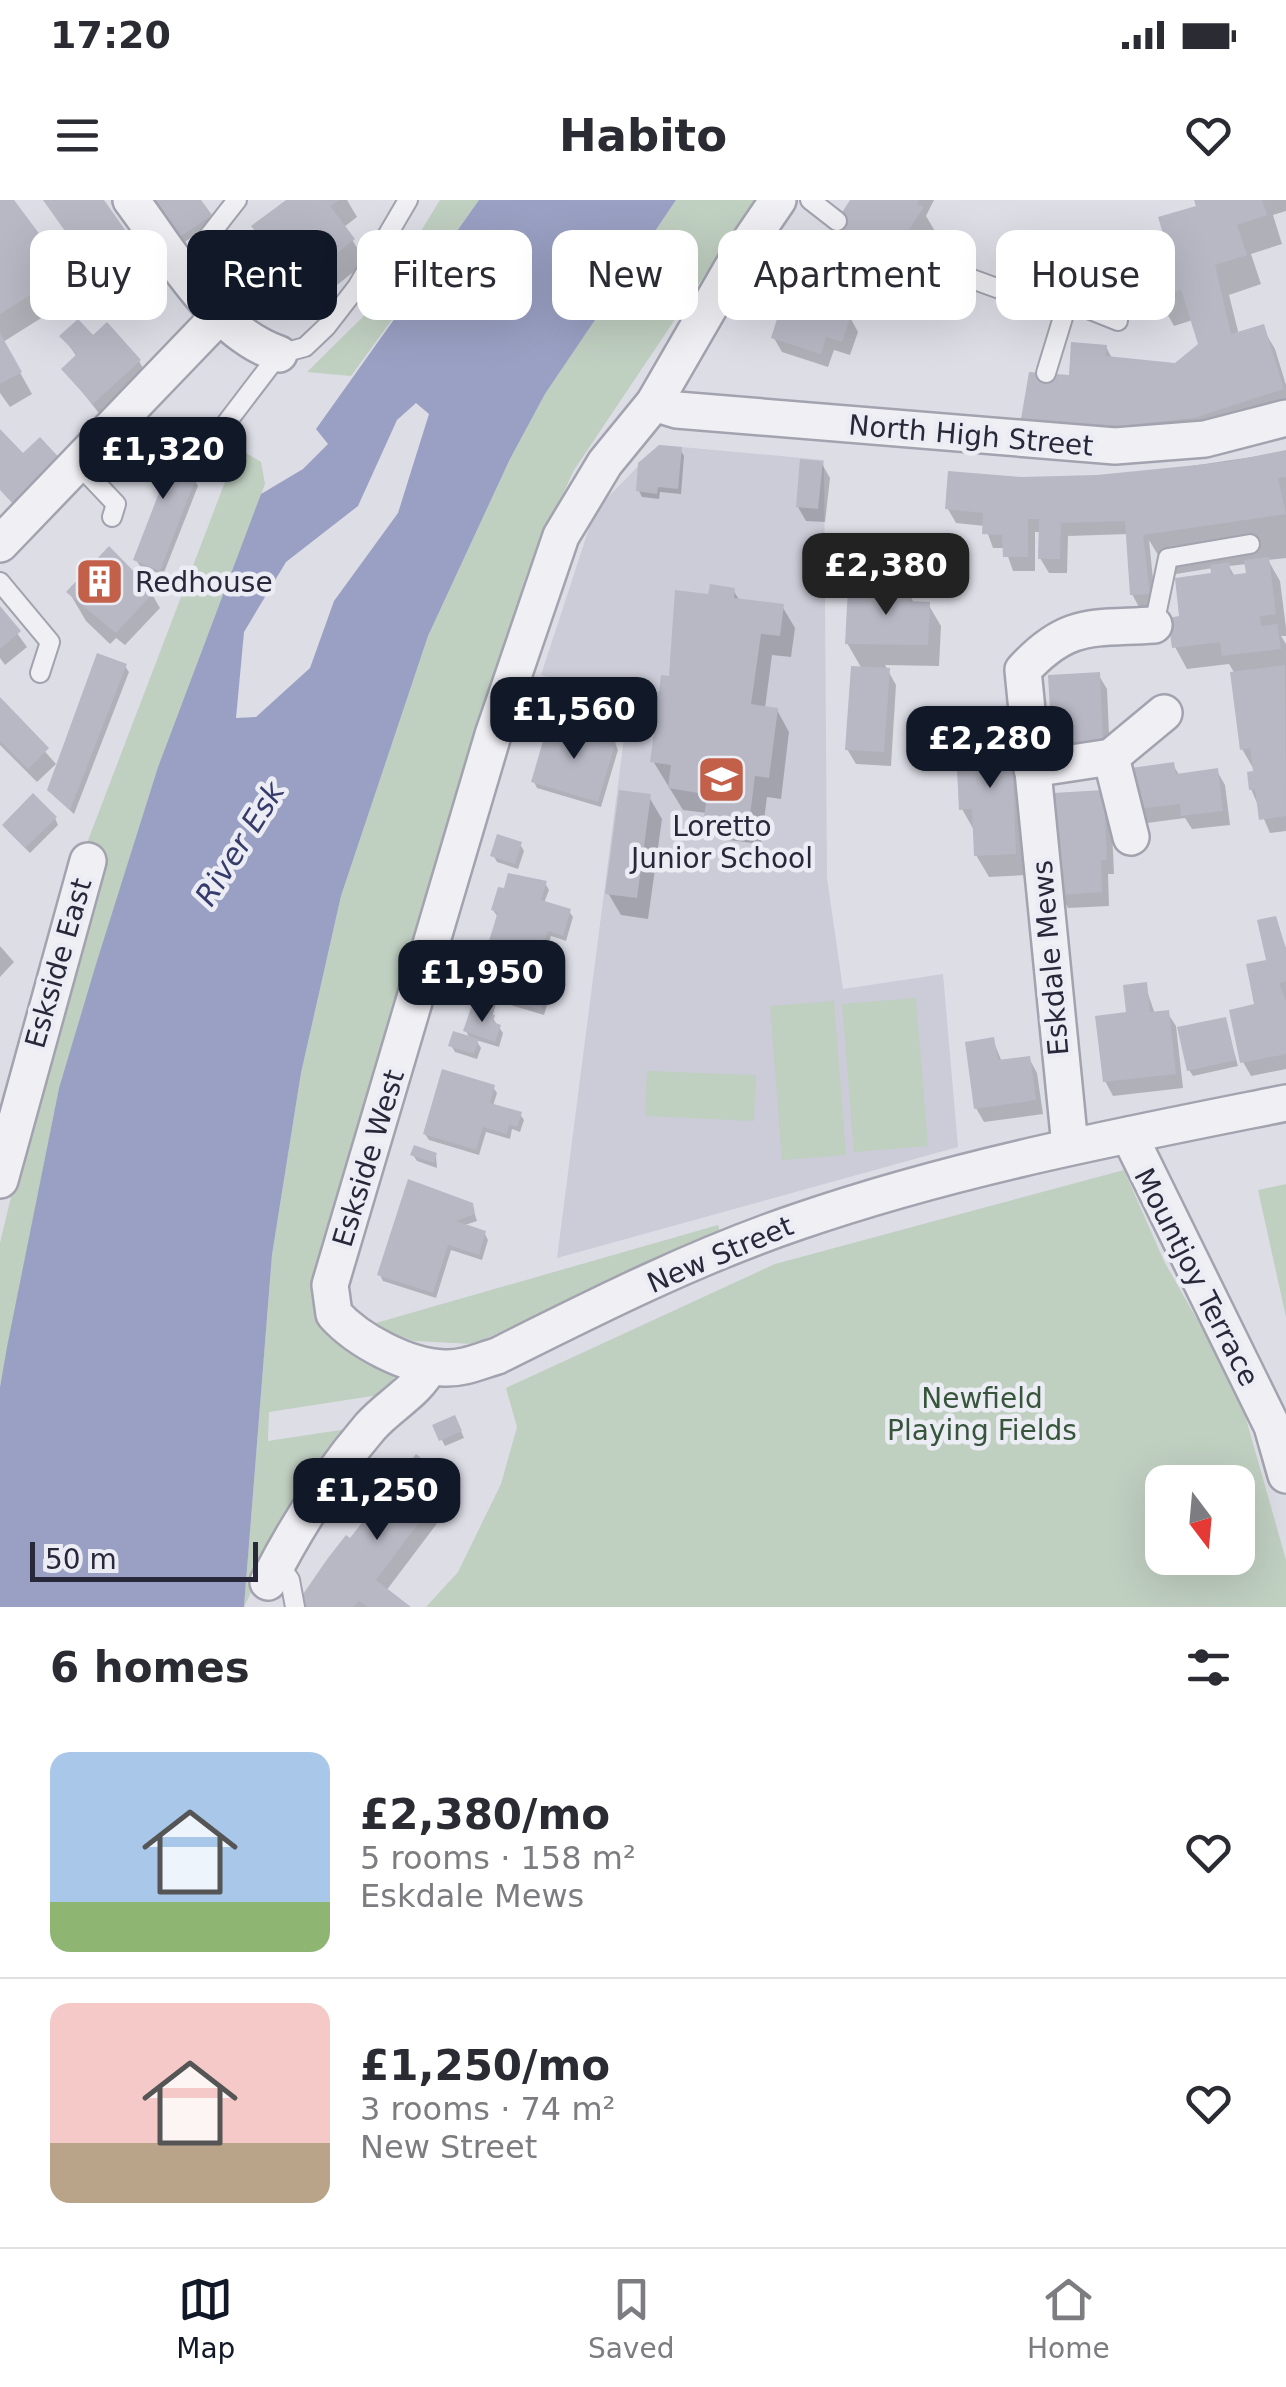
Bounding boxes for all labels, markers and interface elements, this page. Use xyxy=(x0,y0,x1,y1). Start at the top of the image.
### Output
text: 17:20 xyxy=(50,13,171,57)
icon: menu xyxy=(50,108,105,163)
icon: heart xyxy=(1181,108,1236,163)
text: Habito xyxy=(559,109,727,162)
chip: Buy xyxy=(30,230,167,320)
chip: Rent xyxy=(187,230,337,320)
chip: Filters xyxy=(357,230,532,320)
chip: New xyxy=(552,230,698,320)
chip: Apartment xyxy=(718,230,976,320)
chip: House xyxy=(996,230,1175,320)
street label: North High Street xyxy=(847,408,1095,463)
pin: £1,320 xyxy=(82,417,244,502)
text: £1,320 xyxy=(101,430,225,468)
pin: £2,380 xyxy=(805,533,967,618)
text: £2,380 xyxy=(824,546,948,584)
building icon: Redhouse xyxy=(74,556,126,608)
place label: Redhouse xyxy=(135,566,273,599)
pin: £1,560 xyxy=(493,677,655,762)
text: £1,560 xyxy=(512,690,636,728)
pin: £2,280 xyxy=(909,706,1071,791)
text: £2,280 xyxy=(928,719,1052,757)
school or university icon: Loretto Junior School xyxy=(696,753,748,805)
water label: River Esk xyxy=(188,774,292,912)
place label: Loretto Junior School xyxy=(629,810,813,875)
street label: Eskdale Mews xyxy=(1026,859,1075,1057)
street label: Eskside East xyxy=(18,874,98,1052)
pin: £1,950 xyxy=(401,940,563,1025)
text: £1,950 xyxy=(420,953,544,991)
street label: Eskside West xyxy=(326,1066,411,1251)
street label: Mountjoy Terrace xyxy=(1127,1163,1266,1392)
street label: New Street xyxy=(642,1209,798,1300)
park label: Newfield Playing Fields xyxy=(887,1382,1077,1447)
pin: £1,250 xyxy=(296,1458,458,1543)
north arrow xyxy=(1145,1465,1255,1575)
map controls xyxy=(1145,1465,1255,1575)
text: £1,250 xyxy=(315,1471,439,1509)
scale bar xyxy=(30,1537,258,1582)
text: 50 m xyxy=(45,1543,117,1576)
icon: filters xyxy=(1181,1640,1236,1695)
text: 6 homes xyxy=(50,1643,250,1692)
text: £2,380/mo xyxy=(360,1790,610,1839)
icon: home xyxy=(130,1792,250,1912)
icon: heart xyxy=(1181,1825,1236,1880)
text: 5 rooms · 158 m² xyxy=(360,1839,636,1877)
text: Eskdale Mews xyxy=(360,1877,584,1915)
text: £1,250/mo xyxy=(360,2041,610,2090)
icon: home xyxy=(130,2043,250,2163)
icon: heart xyxy=(1181,2076,1236,2131)
text: 3 rooms · 74 m² xyxy=(360,2090,615,2128)
text: New Street xyxy=(360,2128,537,2166)
tab: Map xyxy=(176,2272,235,2365)
tab: Saved xyxy=(588,2272,674,2365)
tab: Home xyxy=(1027,2272,1110,2365)

